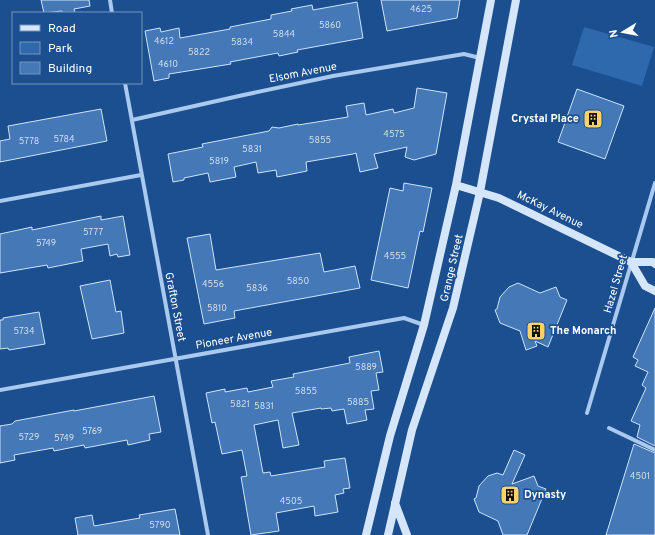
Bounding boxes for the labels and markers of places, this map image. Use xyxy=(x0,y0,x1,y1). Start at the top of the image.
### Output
building icon: Crystal Place xyxy=(582,108,604,130)
place label: Crystal Place xyxy=(511,112,579,126)
building icon: The Monarch xyxy=(525,320,547,342)
place label: The Monarch xyxy=(550,324,617,338)
building icon: Dynasty xyxy=(499,484,521,506)
place label: Dynasty xyxy=(524,488,566,502)

